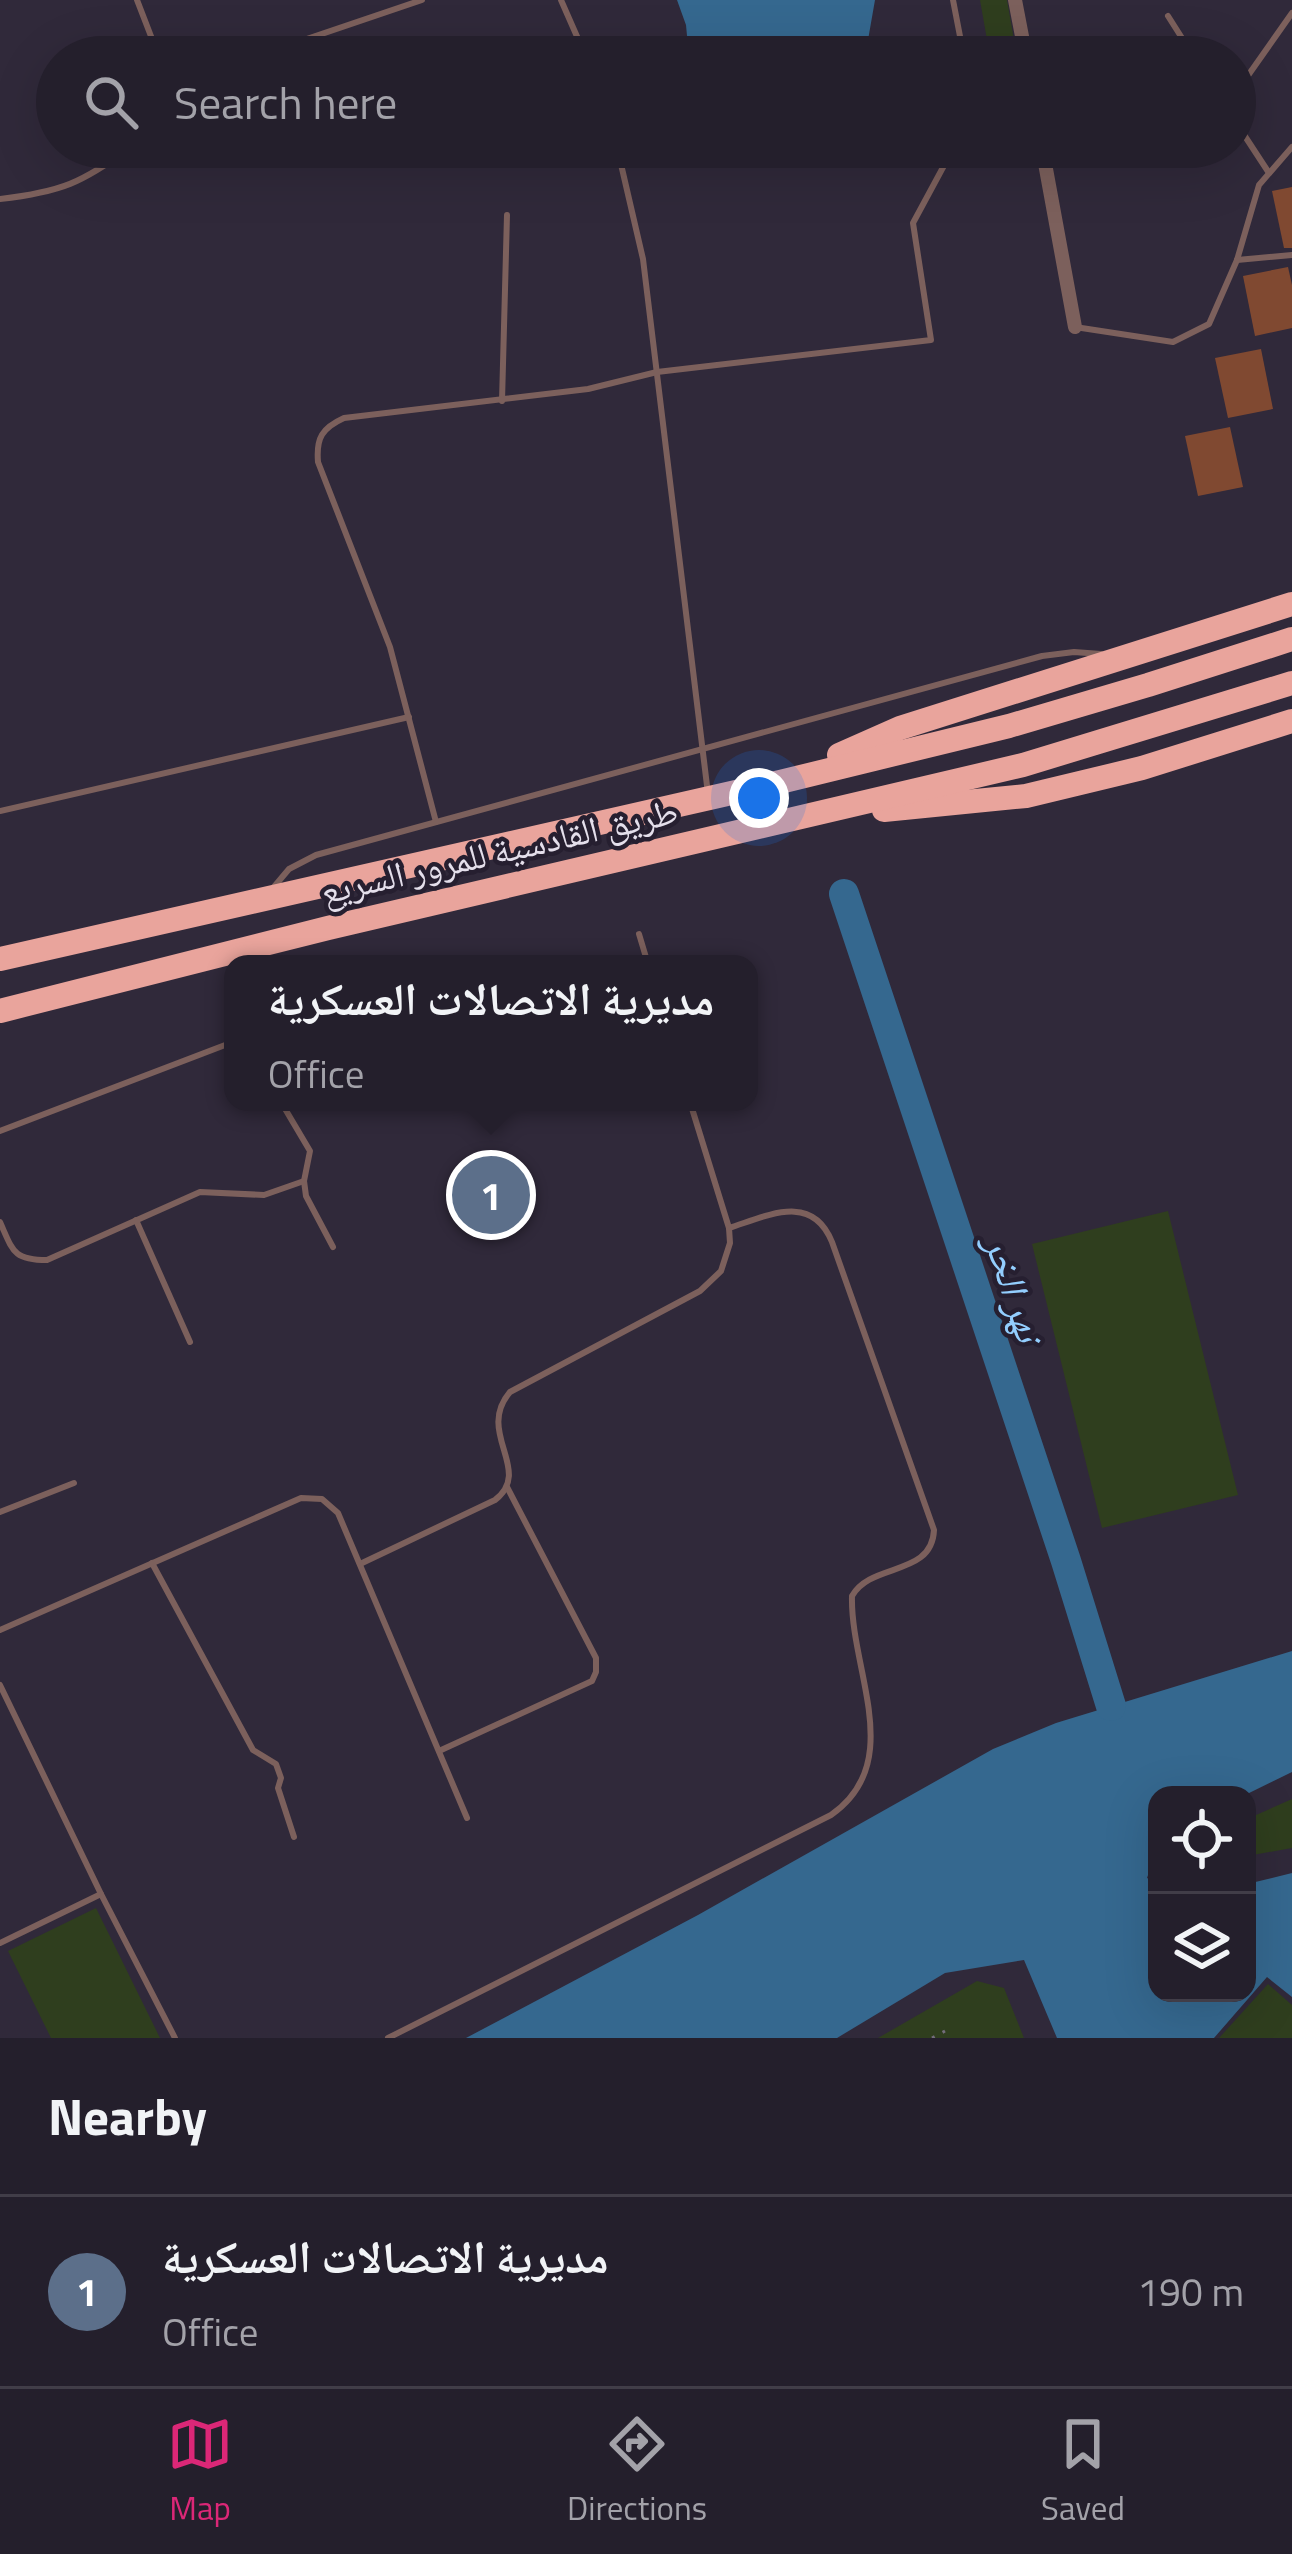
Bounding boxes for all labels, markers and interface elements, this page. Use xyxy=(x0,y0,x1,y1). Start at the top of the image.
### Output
search box xyxy=(36,36,1256,168)
text: Search here xyxy=(174,68,397,136)
icon: search xyxy=(78,69,144,135)
your location xyxy=(729,768,789,828)
street label: طريق القادسية للمرور السريع xyxy=(315,782,683,918)
popup xyxy=(224,955,758,1111)
text: مديرية الاتصالات العسكرية xyxy=(268,964,714,1032)
text: Office xyxy=(268,1044,364,1103)
pin: 1 xyxy=(452,1150,530,1240)
water label: نهر الخر xyxy=(969,1224,1062,1355)
map controls xyxy=(1148,1786,1256,2002)
button: locate xyxy=(1148,1786,1256,1894)
button: layers xyxy=(1148,1894,1256,2002)
text: Nearby xyxy=(48,2077,207,2155)
text: مديرية الاتصالات العسكرية xyxy=(162,2222,608,2290)
text: 1 xyxy=(76,2262,98,2321)
text: 190 m xyxy=(1137,2262,1244,2321)
text: Office xyxy=(162,2302,259,2361)
tab: Map xyxy=(167,2411,233,2533)
tab: Directions xyxy=(567,2411,707,2533)
tab: Saved xyxy=(1041,2411,1125,2533)

